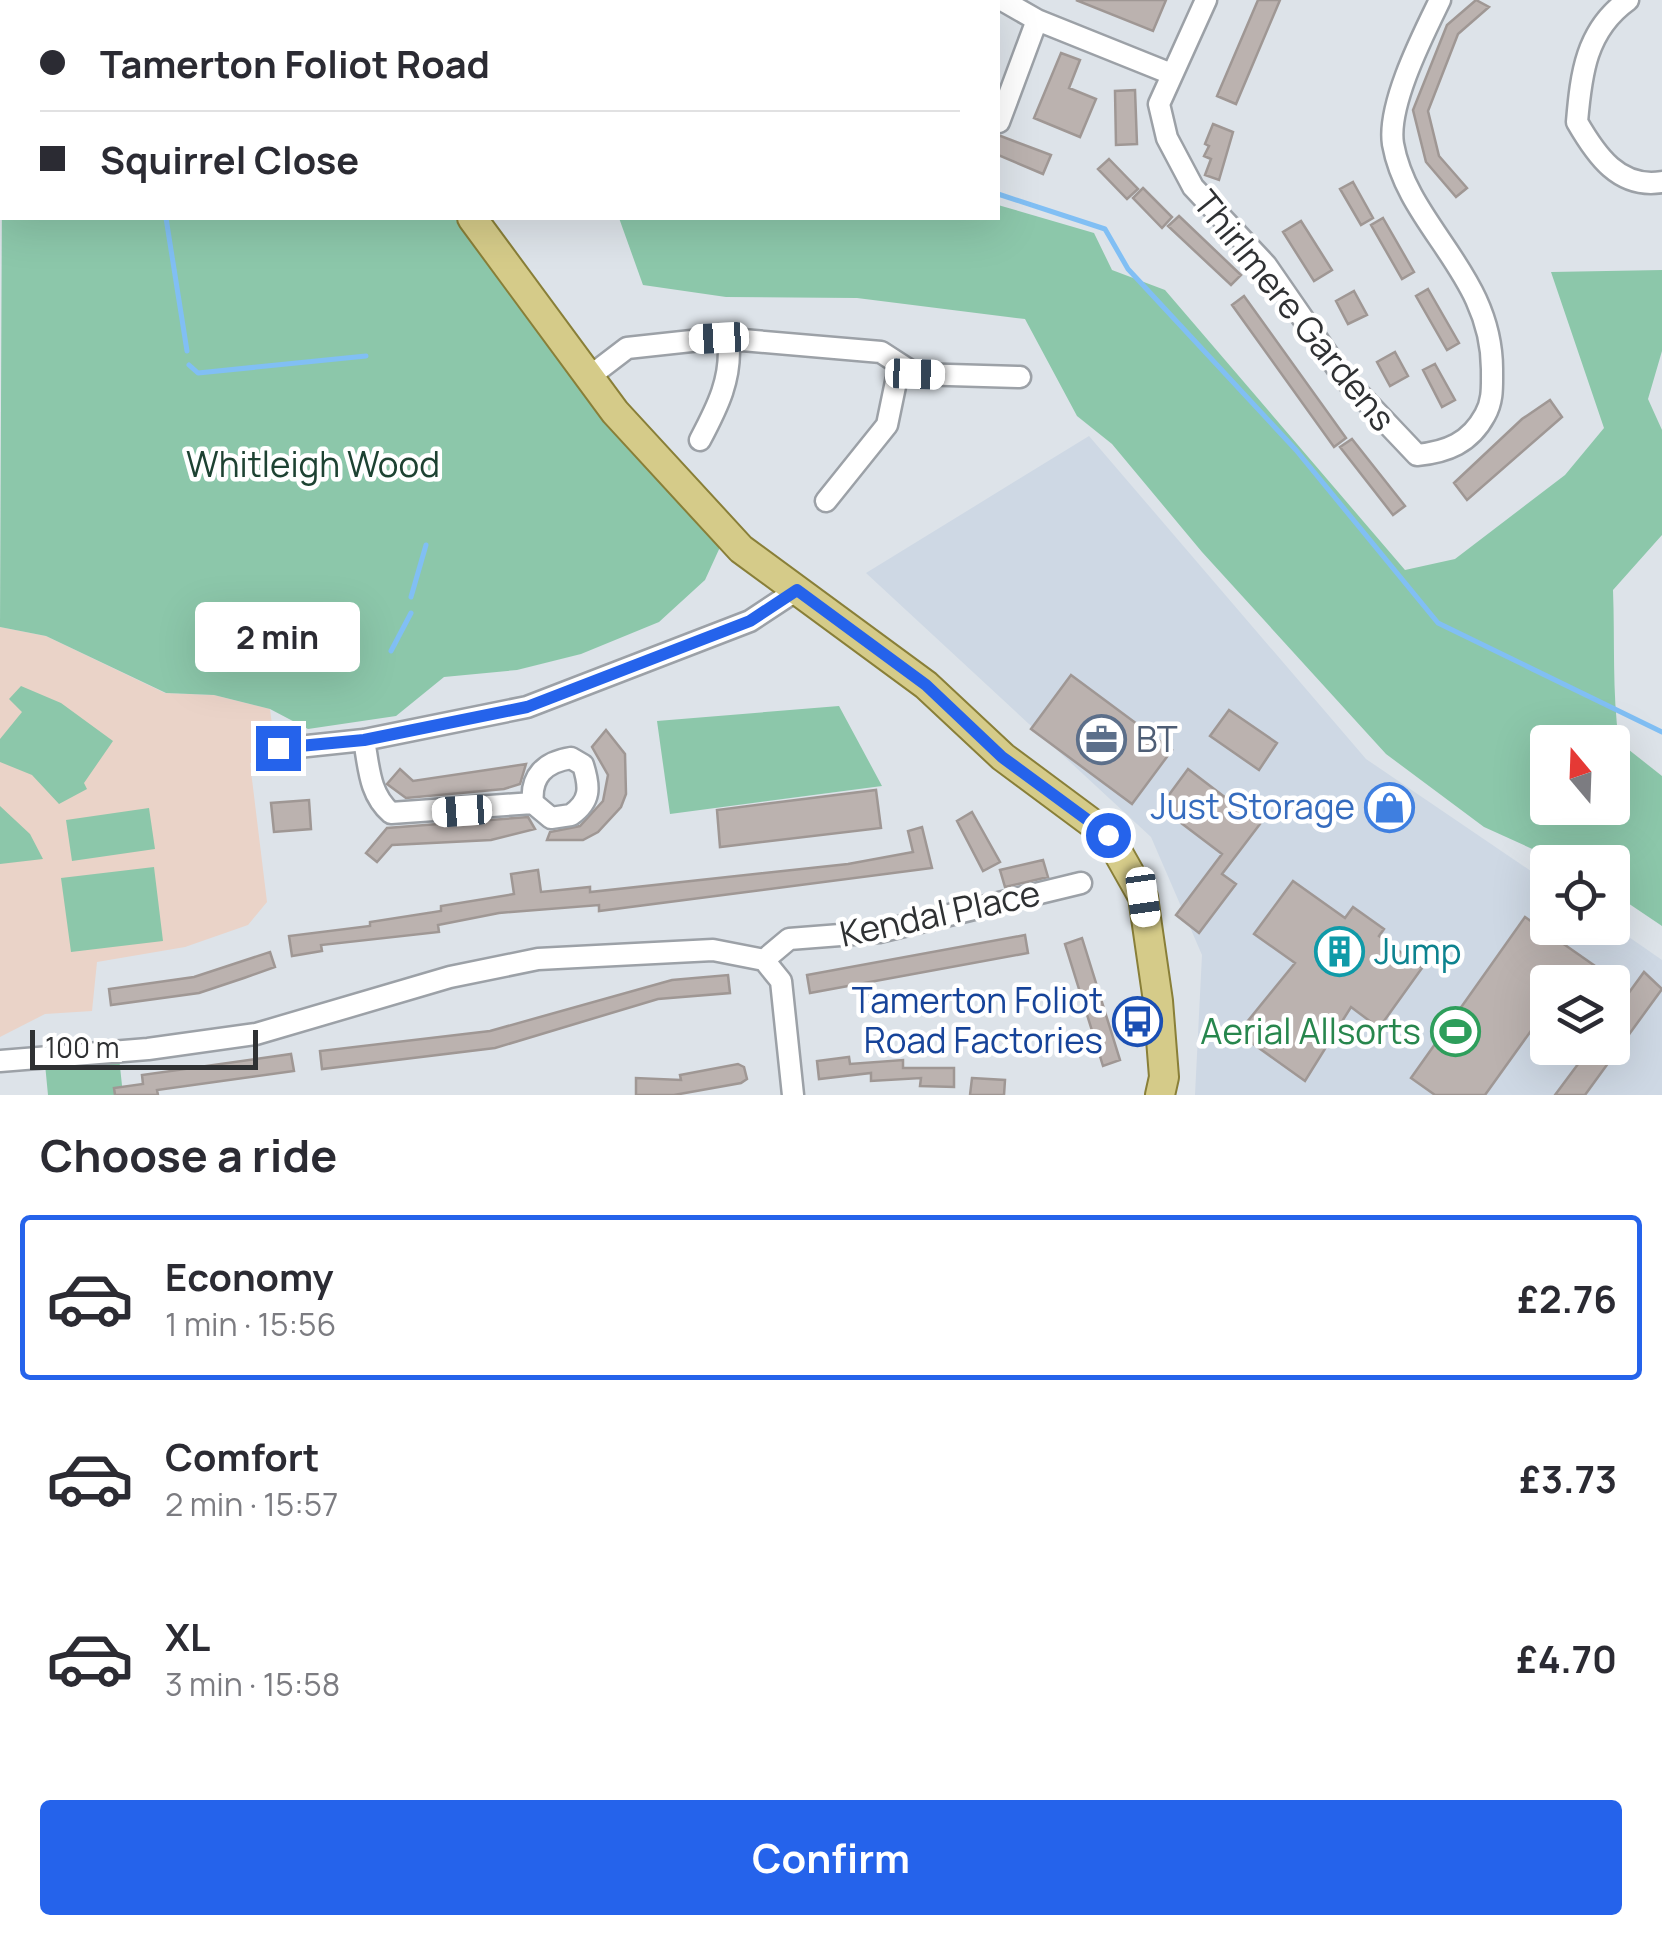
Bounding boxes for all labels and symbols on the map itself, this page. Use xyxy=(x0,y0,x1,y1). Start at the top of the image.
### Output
street label: Thirlmere Gardens xyxy=(1183,180,1407,441)
car xyxy=(688,321,750,355)
car xyxy=(884,358,946,390)
park label: Whitleigh Wood xyxy=(186,440,440,488)
callout: 2 min xyxy=(196,603,360,673)
office icon: BT xyxy=(1075,714,1127,766)
place label: BT xyxy=(1136,715,1178,763)
north arrow xyxy=(1530,725,1630,825)
route end xyxy=(256,726,301,771)
shop icon: Just Storage xyxy=(1364,781,1416,833)
place label: Just Storage xyxy=(1150,782,1355,830)
car xyxy=(431,794,493,828)
route start xyxy=(1086,813,1131,858)
car xyxy=(1124,865,1162,929)
street label: Kendal Place xyxy=(835,868,1044,958)
building icon: Jump xyxy=(1313,926,1365,978)
place label: Jump xyxy=(1374,927,1461,975)
place label: Tamerton Foliot Road Factories xyxy=(852,976,1103,1064)
bus stop icon: Tamerton Foliot Road Factories xyxy=(1112,995,1164,1047)
sports icon: Aerial Allsorts xyxy=(1430,1006,1482,1058)
place label: Aerial Allsorts xyxy=(1200,1007,1421,1055)
scale bar xyxy=(30,1025,258,1070)

